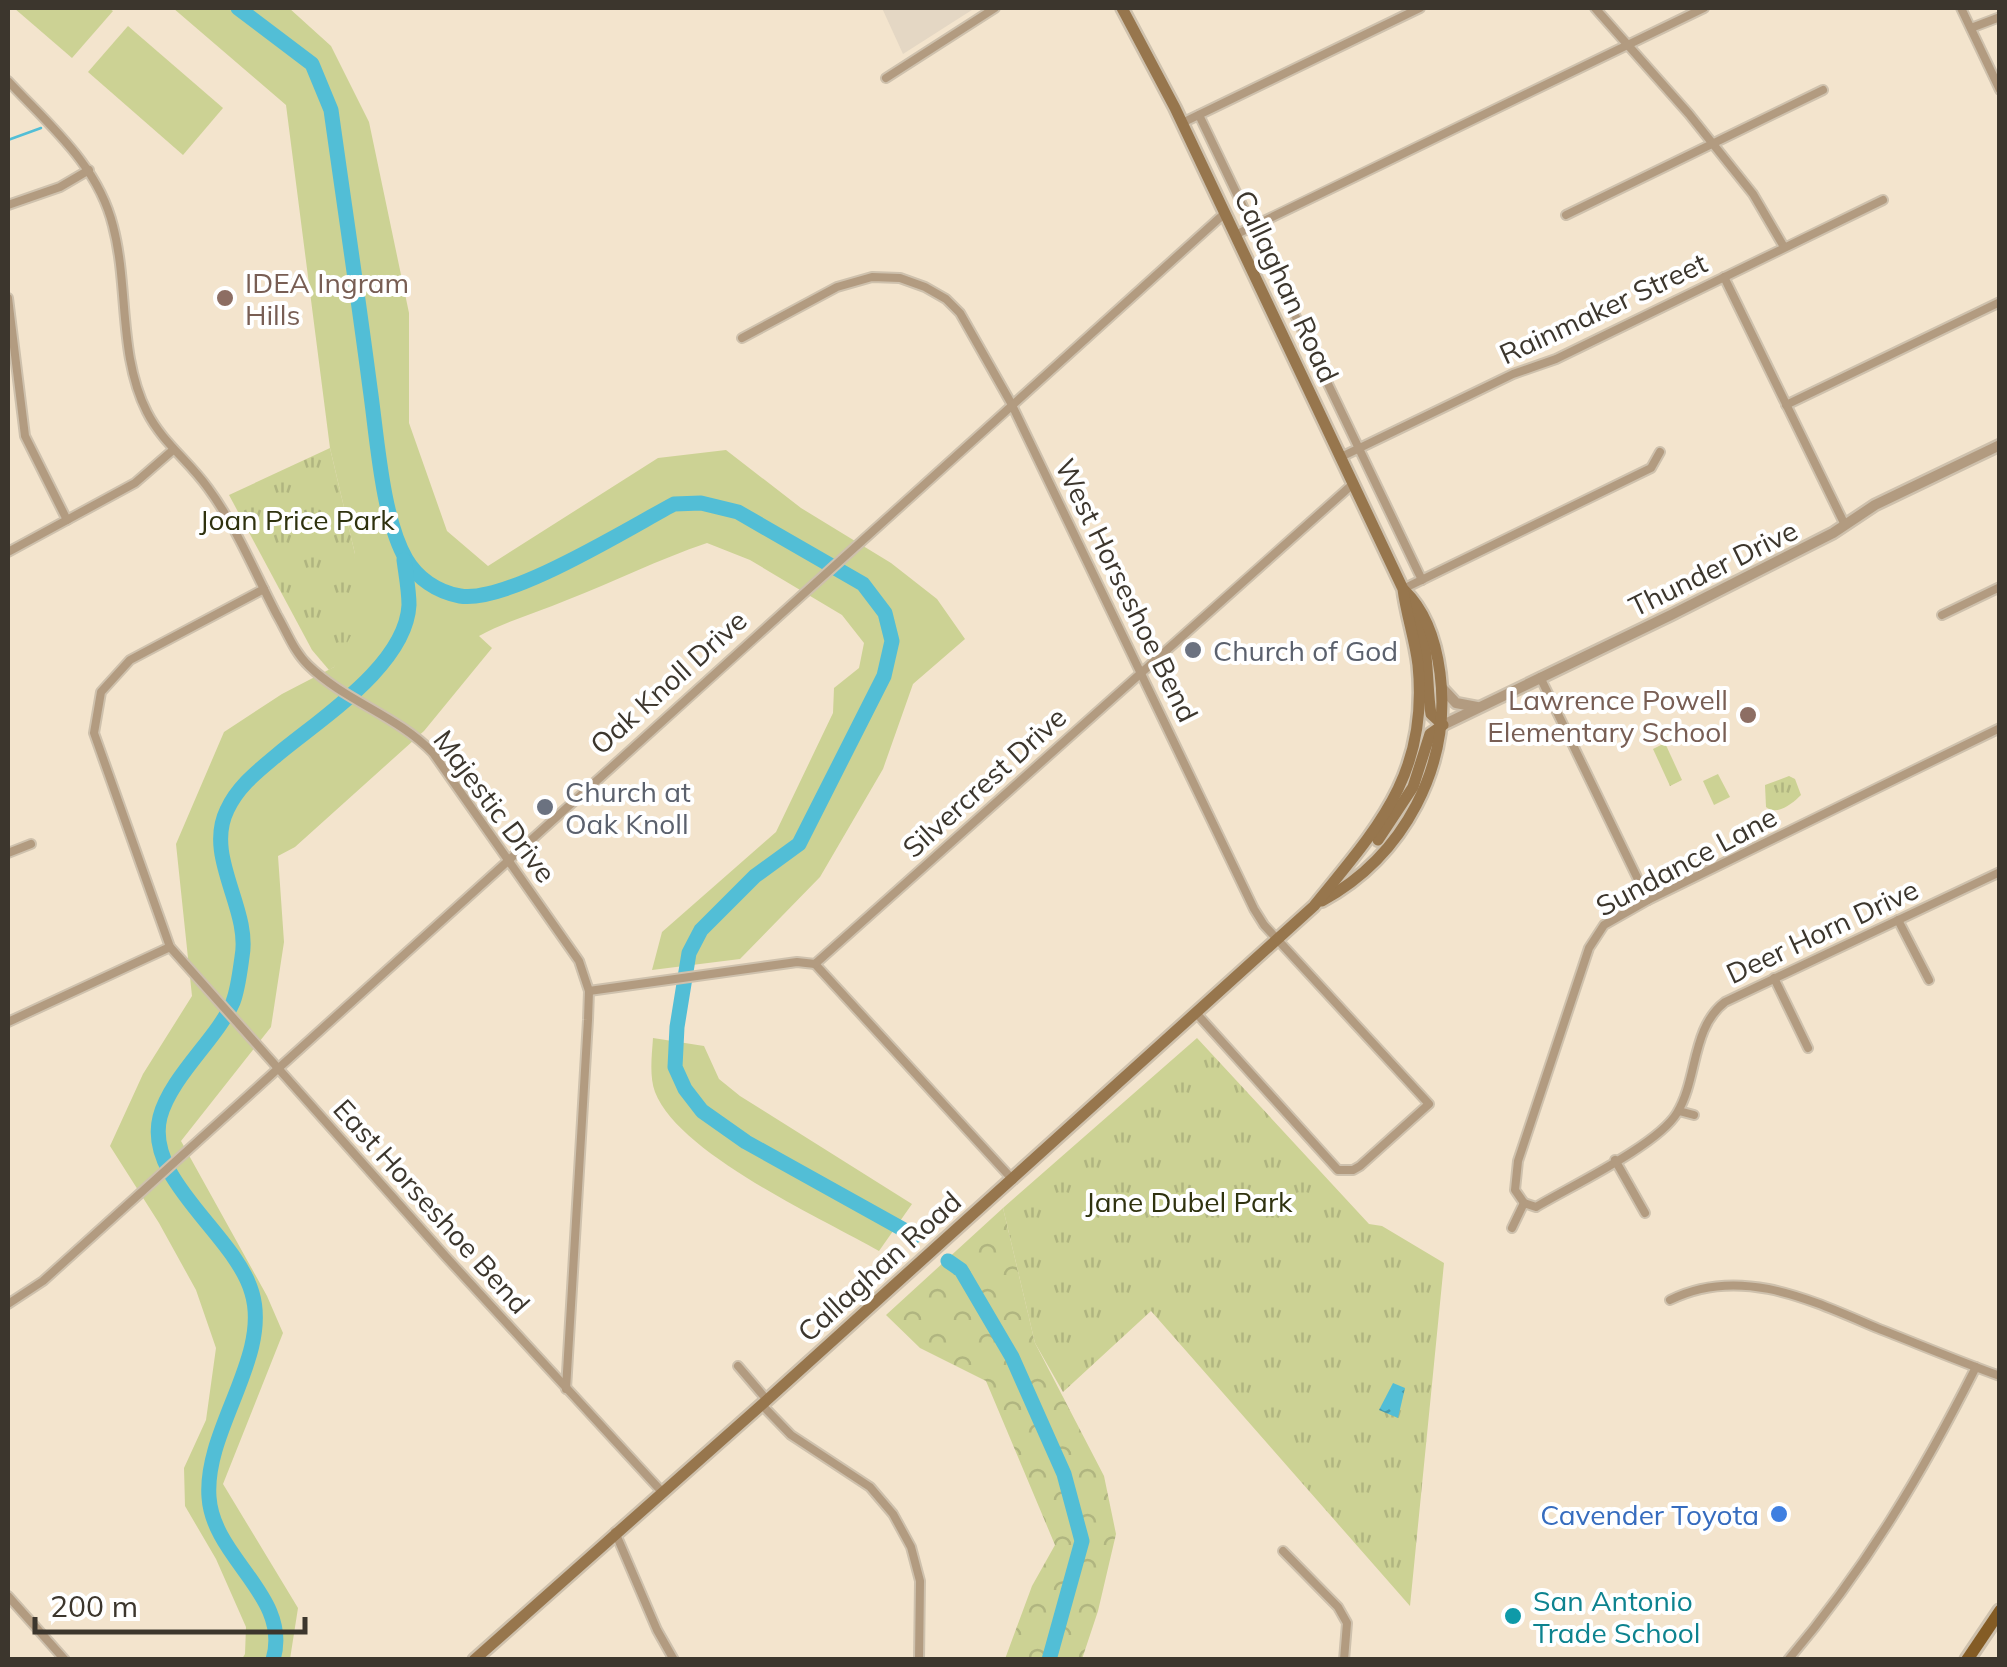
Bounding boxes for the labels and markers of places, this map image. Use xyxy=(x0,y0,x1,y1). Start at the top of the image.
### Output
place label: IDEA Ingram Hills xyxy=(245,265,409,332)
marker: IDEA Ingram Hills xyxy=(214,287,236,309)
place label: Church of God xyxy=(1213,633,1398,668)
marker: Church of God xyxy=(1182,639,1204,661)
place label: Lawrence Powell Elementary School xyxy=(1487,682,1728,749)
marker: Lawrence Powell Elementary School xyxy=(1737,704,1759,726)
place label: Church at Oak Knoll xyxy=(565,774,691,841)
marker: Church at Oak Knoll xyxy=(534,796,556,818)
place label: Cavender Toyota xyxy=(1540,1497,1759,1532)
marker: Cavender Toyota xyxy=(1768,1503,1790,1525)
place label: San Antonio Trade School xyxy=(1533,1583,1700,1650)
marker: San Antonio Trade School xyxy=(1502,1605,1524,1627)

